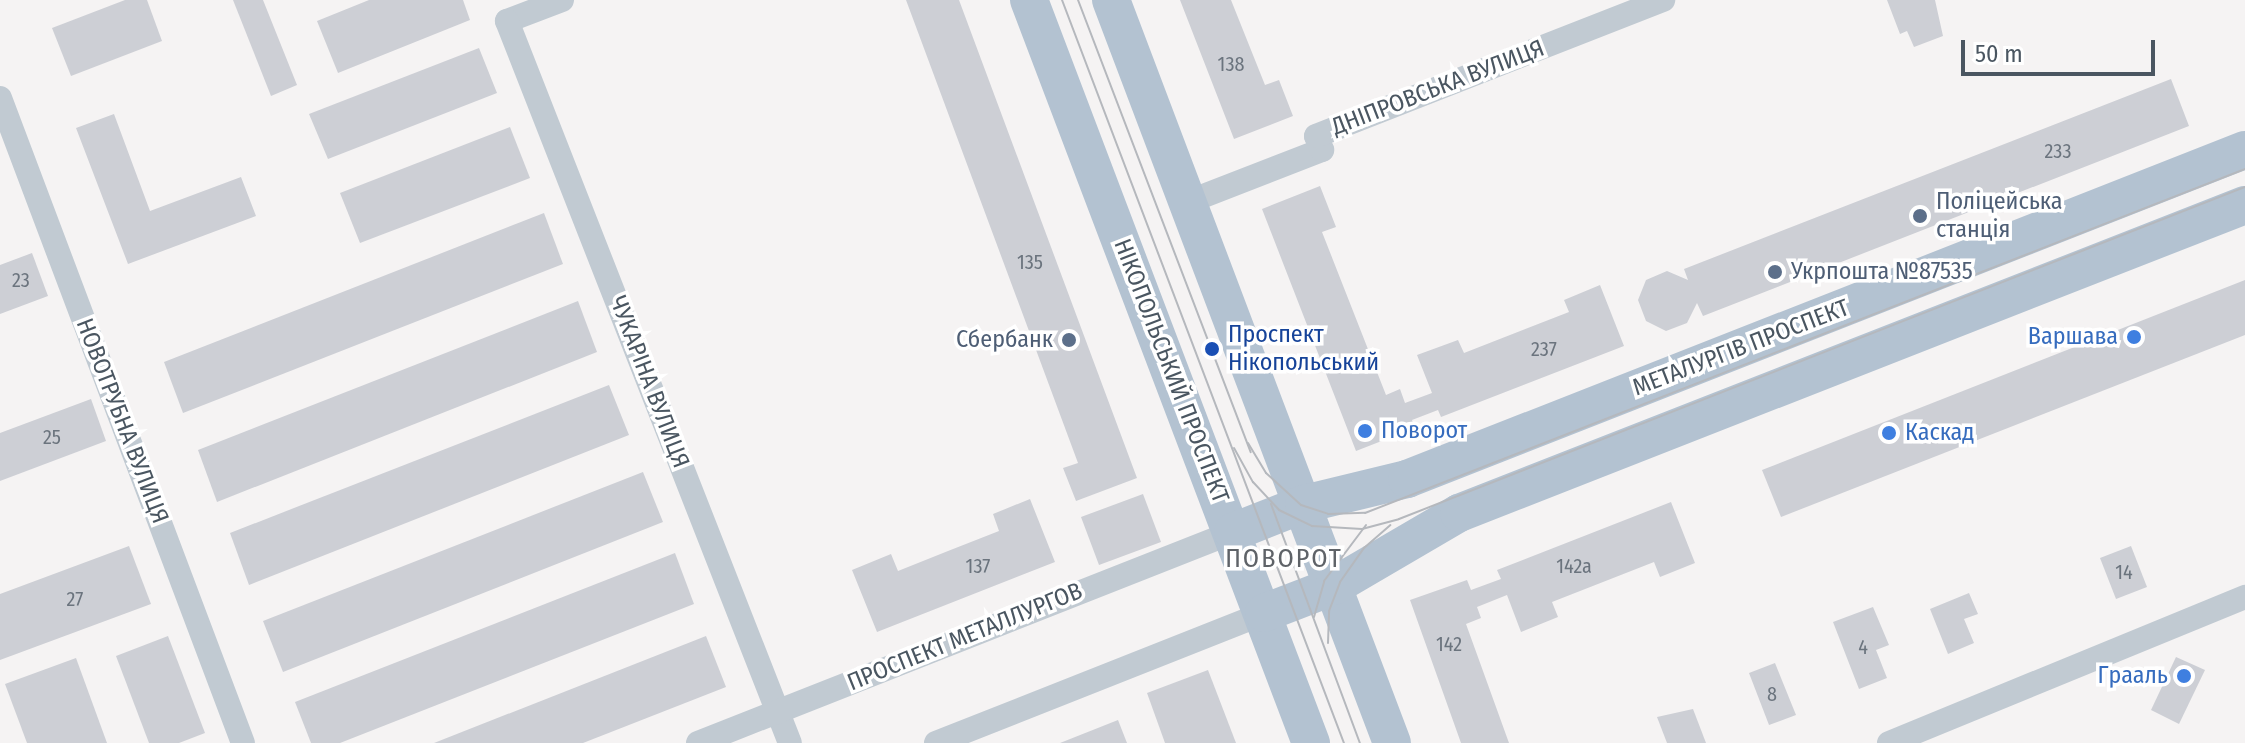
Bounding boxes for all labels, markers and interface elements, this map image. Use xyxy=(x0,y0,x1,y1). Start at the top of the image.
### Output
scale bar xyxy=(1965,24,2159,74)
street label: ДНІПРОВСЬКА ВУЛИЦЯ xyxy=(1328,34,1548,142)
text: 50 m xyxy=(1975,40,2023,68)
house number: 138 xyxy=(1218,52,1244,76)
house number: 233 xyxy=(2045,139,2071,163)
place label: Поліцейська станція xyxy=(1936,188,2062,244)
marker: Поліцейська станція xyxy=(1911,207,1929,225)
street label: НІКОПОЛЬСЬКИЙ ПРОСПЕКТ xyxy=(1107,235,1235,507)
house number: 135 xyxy=(1017,250,1043,274)
place label: Укрпошта №87535 xyxy=(1791,258,1973,286)
marker: Укрпошта №87535 xyxy=(1766,263,1784,281)
house number: 23 xyxy=(12,268,30,292)
street label: ЧУКАРІНА ВУЛИЦЯ xyxy=(603,292,695,472)
street label: МЕТАЛУРГІВ ПРОСПЕКТ xyxy=(1629,293,1853,403)
street label: НОВОТРУБНА ВУЛИЦЯ xyxy=(70,314,174,528)
place label: Проспект Нікопольський xyxy=(1228,321,1379,377)
place label: Варшава xyxy=(2028,323,2118,351)
place label: Сбербанк xyxy=(956,326,1053,354)
marker: Варшава xyxy=(2125,328,2143,346)
marker: Сбербанк xyxy=(1060,331,1078,349)
house number: 237 xyxy=(1531,337,1557,361)
marker: Проспект Нікопольський xyxy=(1203,340,1221,358)
place label: Поворот xyxy=(1381,417,1467,445)
place label: Каскад xyxy=(1905,419,1974,447)
marker: Поворот xyxy=(1356,422,1374,440)
marker: Каскад xyxy=(1880,424,1898,442)
house number: 25 xyxy=(43,425,61,449)
district label: ПОВОРОТ xyxy=(1225,543,1343,575)
house number: 137 xyxy=(966,554,990,578)
house number: 142а xyxy=(1556,554,1592,578)
house number: 14 xyxy=(2115,560,2133,584)
street label: ПРОСПЕКТ МЕТАЛЛУРГОВ xyxy=(843,577,1087,697)
house number: 27 xyxy=(67,587,83,611)
house number: 142 xyxy=(1436,632,1462,656)
house number: 4 xyxy=(1858,635,1868,659)
place label: Грааль xyxy=(2098,662,2168,690)
marker: Грааль xyxy=(2175,667,2193,685)
house number: 8 xyxy=(1767,682,1777,706)

